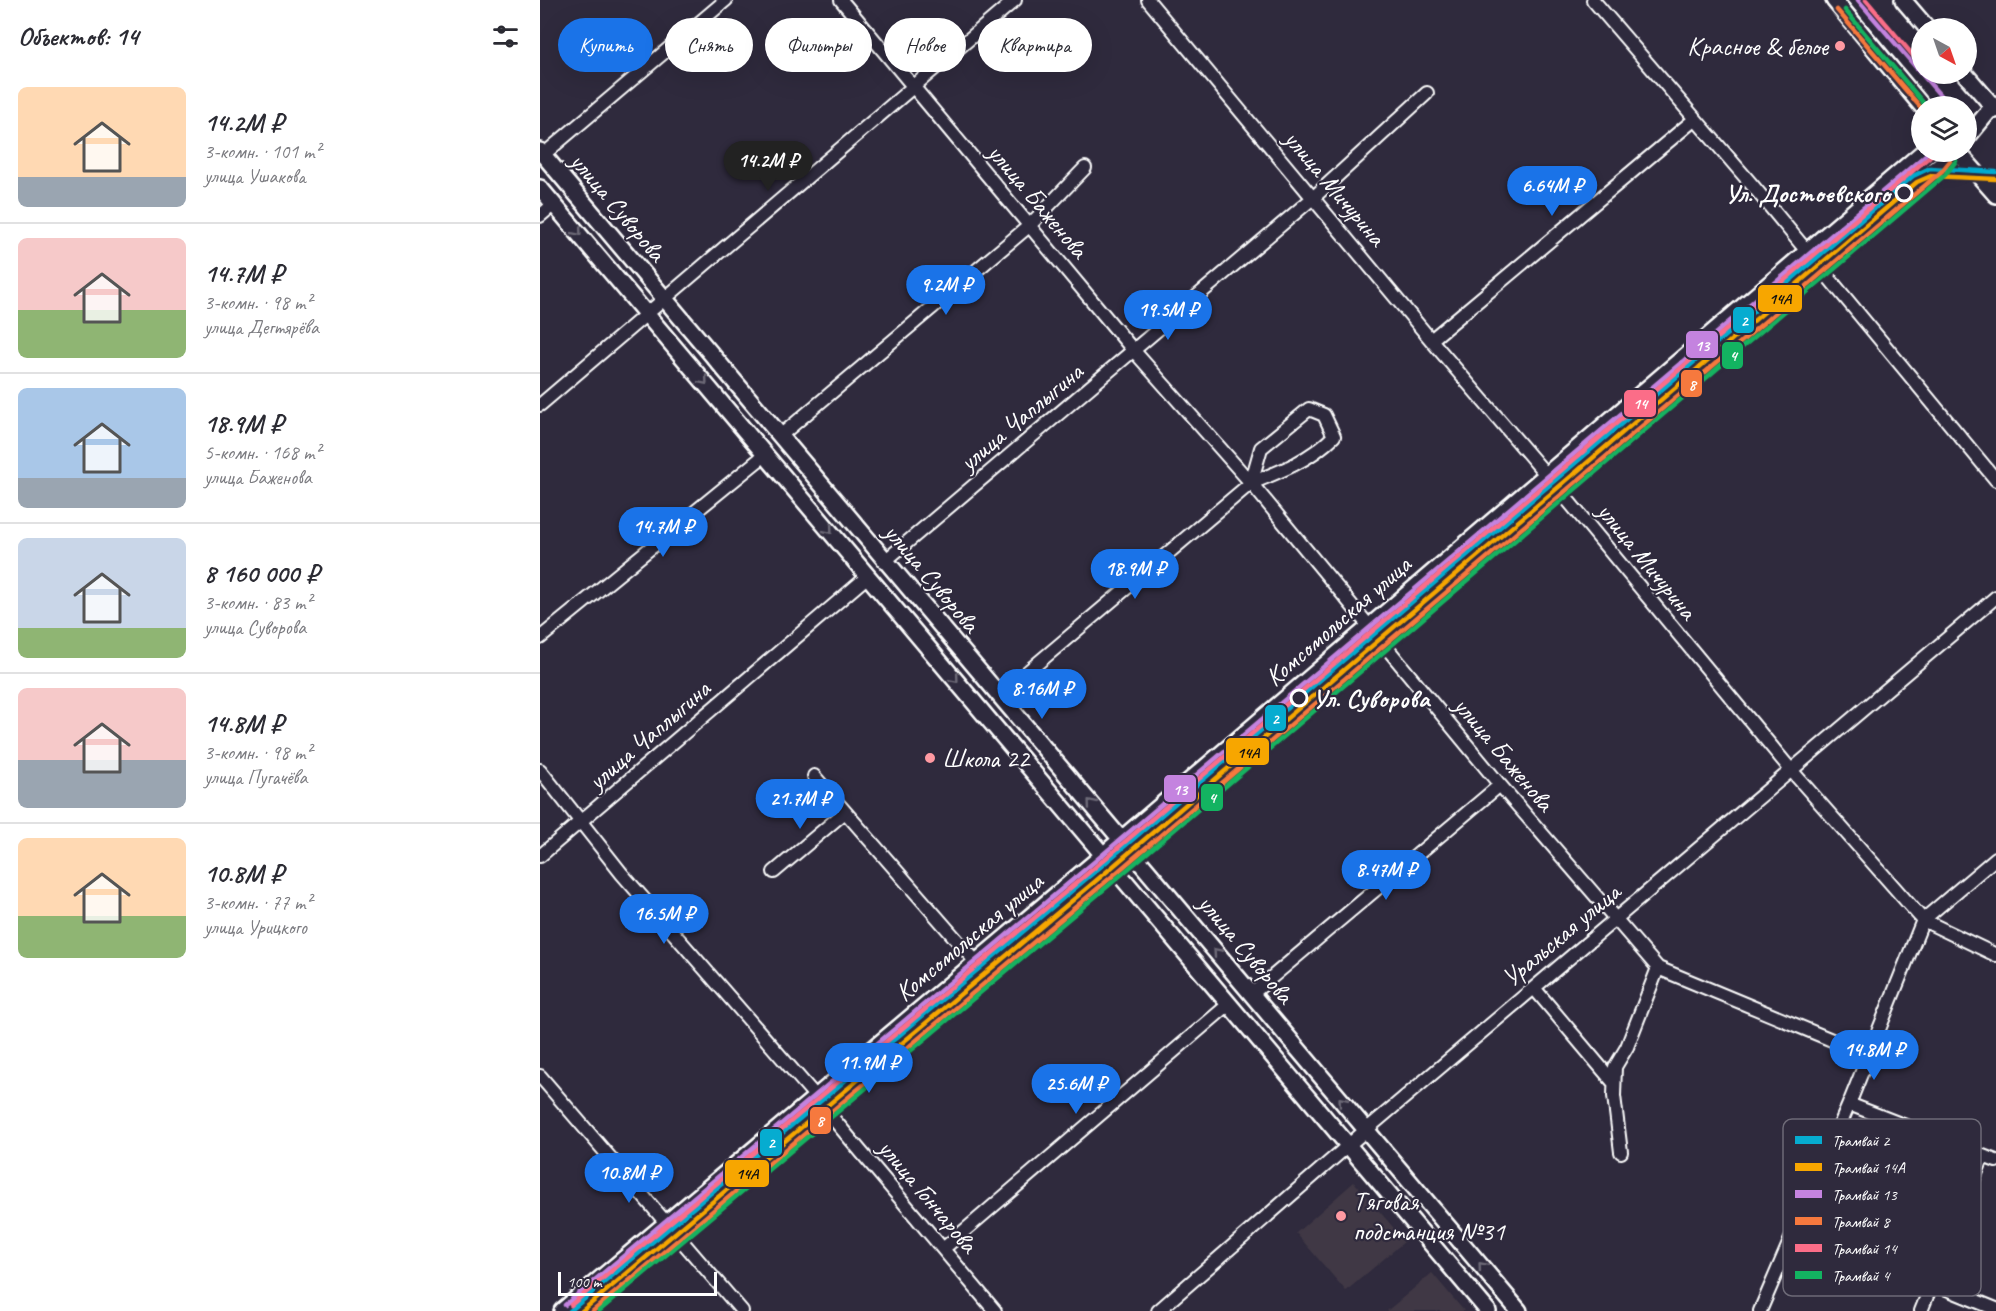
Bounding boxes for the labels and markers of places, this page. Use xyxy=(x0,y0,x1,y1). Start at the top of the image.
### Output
place label: Красное & белое xyxy=(1687,30,1830,63)
marker: Красное & белое xyxy=(1833,39,1847,53)
pin: 14.2M ₽ xyxy=(713,141,823,192)
pin: 6.64M ₽ xyxy=(1497,166,1607,217)
place label: Ул. Достоевского xyxy=(1724,177,1893,210)
marker: Ул. Достоевского xyxy=(1895,184,1913,202)
pin: 9.2M ₽ xyxy=(897,265,995,316)
pin: 19.5M ₽ xyxy=(1113,290,1223,341)
pin: 14.7M ₽ xyxy=(608,507,718,558)
pin: 18.9M ₽ xyxy=(1080,549,1190,600)
pin: 8.16M ₽ xyxy=(987,669,1097,720)
place label: Ул. Суворова xyxy=(1312,682,1432,715)
marker: Ул. Суворова xyxy=(1290,689,1308,707)
place label: Школа 22 xyxy=(942,742,1031,775)
marker: Школа 22 xyxy=(923,751,937,765)
pin: 21.7M ₽ xyxy=(745,779,855,830)
pin: 8.47M ₽ xyxy=(1331,850,1441,901)
pin: 16.5M ₽ xyxy=(609,894,719,945)
pin: 14.8M ₽ xyxy=(1819,1030,1929,1081)
pin: 11.9M ₽ xyxy=(814,1043,924,1094)
pin: 25.6M ₽ xyxy=(1021,1064,1131,1115)
pin: 10.8M ₽ xyxy=(574,1153,684,1204)
place label: Тяговая подстанция №31 xyxy=(1353,1185,1506,1248)
marker: Тяговая подстанция №31 xyxy=(1334,1209,1348,1223)

